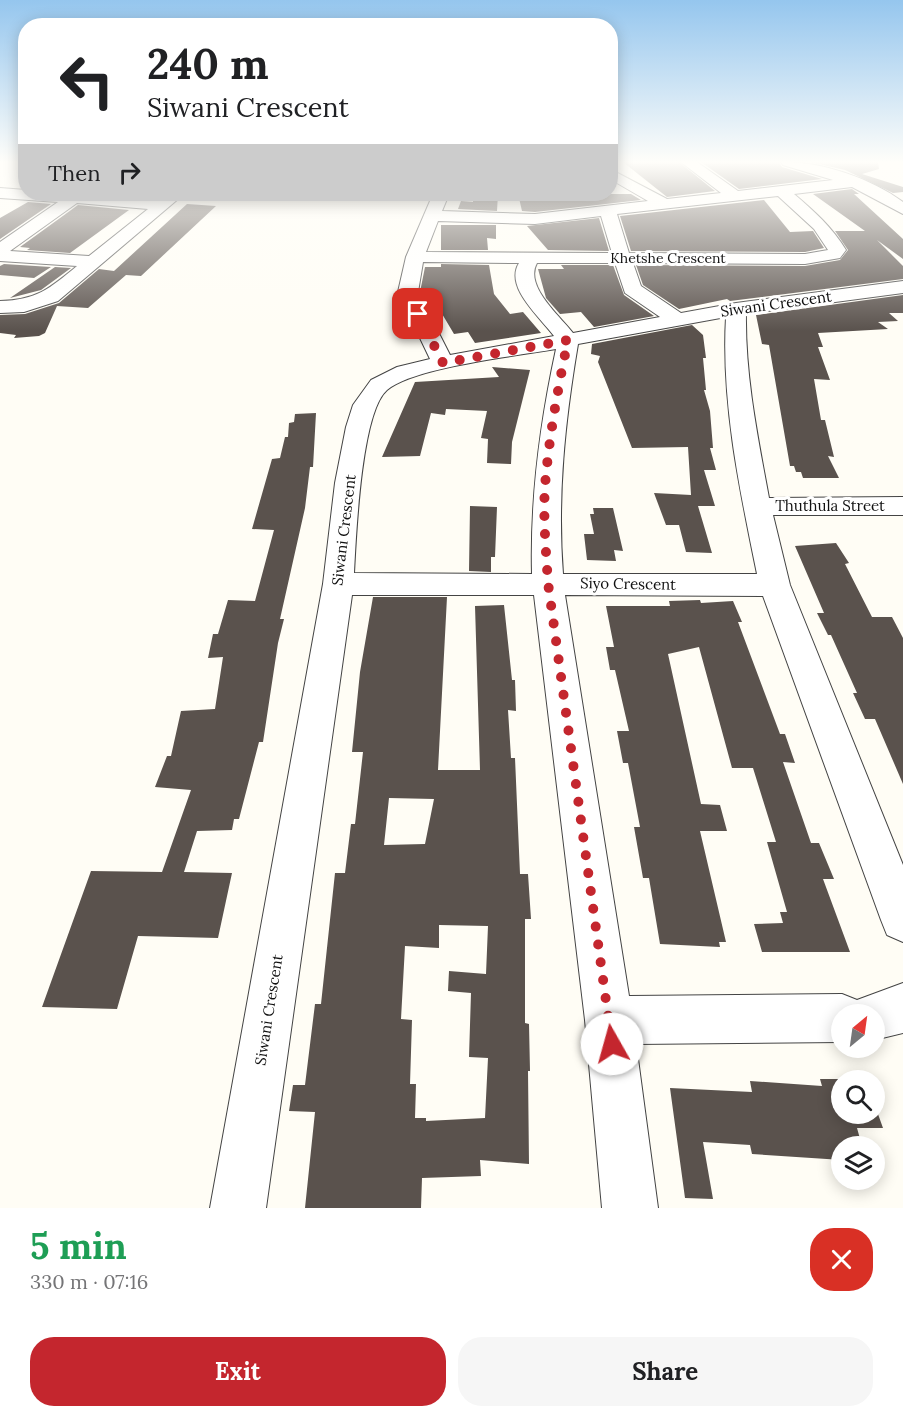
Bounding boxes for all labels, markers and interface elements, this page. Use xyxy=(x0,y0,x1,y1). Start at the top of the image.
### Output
text: 240 m xyxy=(147,37,269,91)
icon: left xyxy=(48,42,126,120)
text: Siwani Crescent xyxy=(147,90,349,124)
icon: right xyxy=(113,156,146,189)
text: Then xyxy=(48,159,101,187)
street label: Khetshe Crescent xyxy=(610,249,726,267)
street label: Siwani Crescent xyxy=(719,286,833,321)
pin xyxy=(392,288,443,339)
icon: arrive xyxy=(401,297,434,330)
street label: Siwani Crescent xyxy=(327,473,360,587)
street label: Thuthula Street xyxy=(775,496,885,515)
street label: Siyo Crescent xyxy=(580,573,676,594)
street label: Siwani Crescent xyxy=(250,953,287,1067)
north arrow xyxy=(831,1004,885,1058)
map controls xyxy=(831,1004,885,1190)
position arrow xyxy=(580,1012,644,1076)
button: search xyxy=(831,1070,885,1124)
button: layers xyxy=(831,1136,885,1190)
text: 5 min xyxy=(30,1223,127,1269)
button: close xyxy=(810,1228,873,1291)
text: 330 m · 07:16 xyxy=(30,1269,148,1294)
button: Exit xyxy=(30,1337,446,1406)
button: Share xyxy=(458,1337,873,1406)

